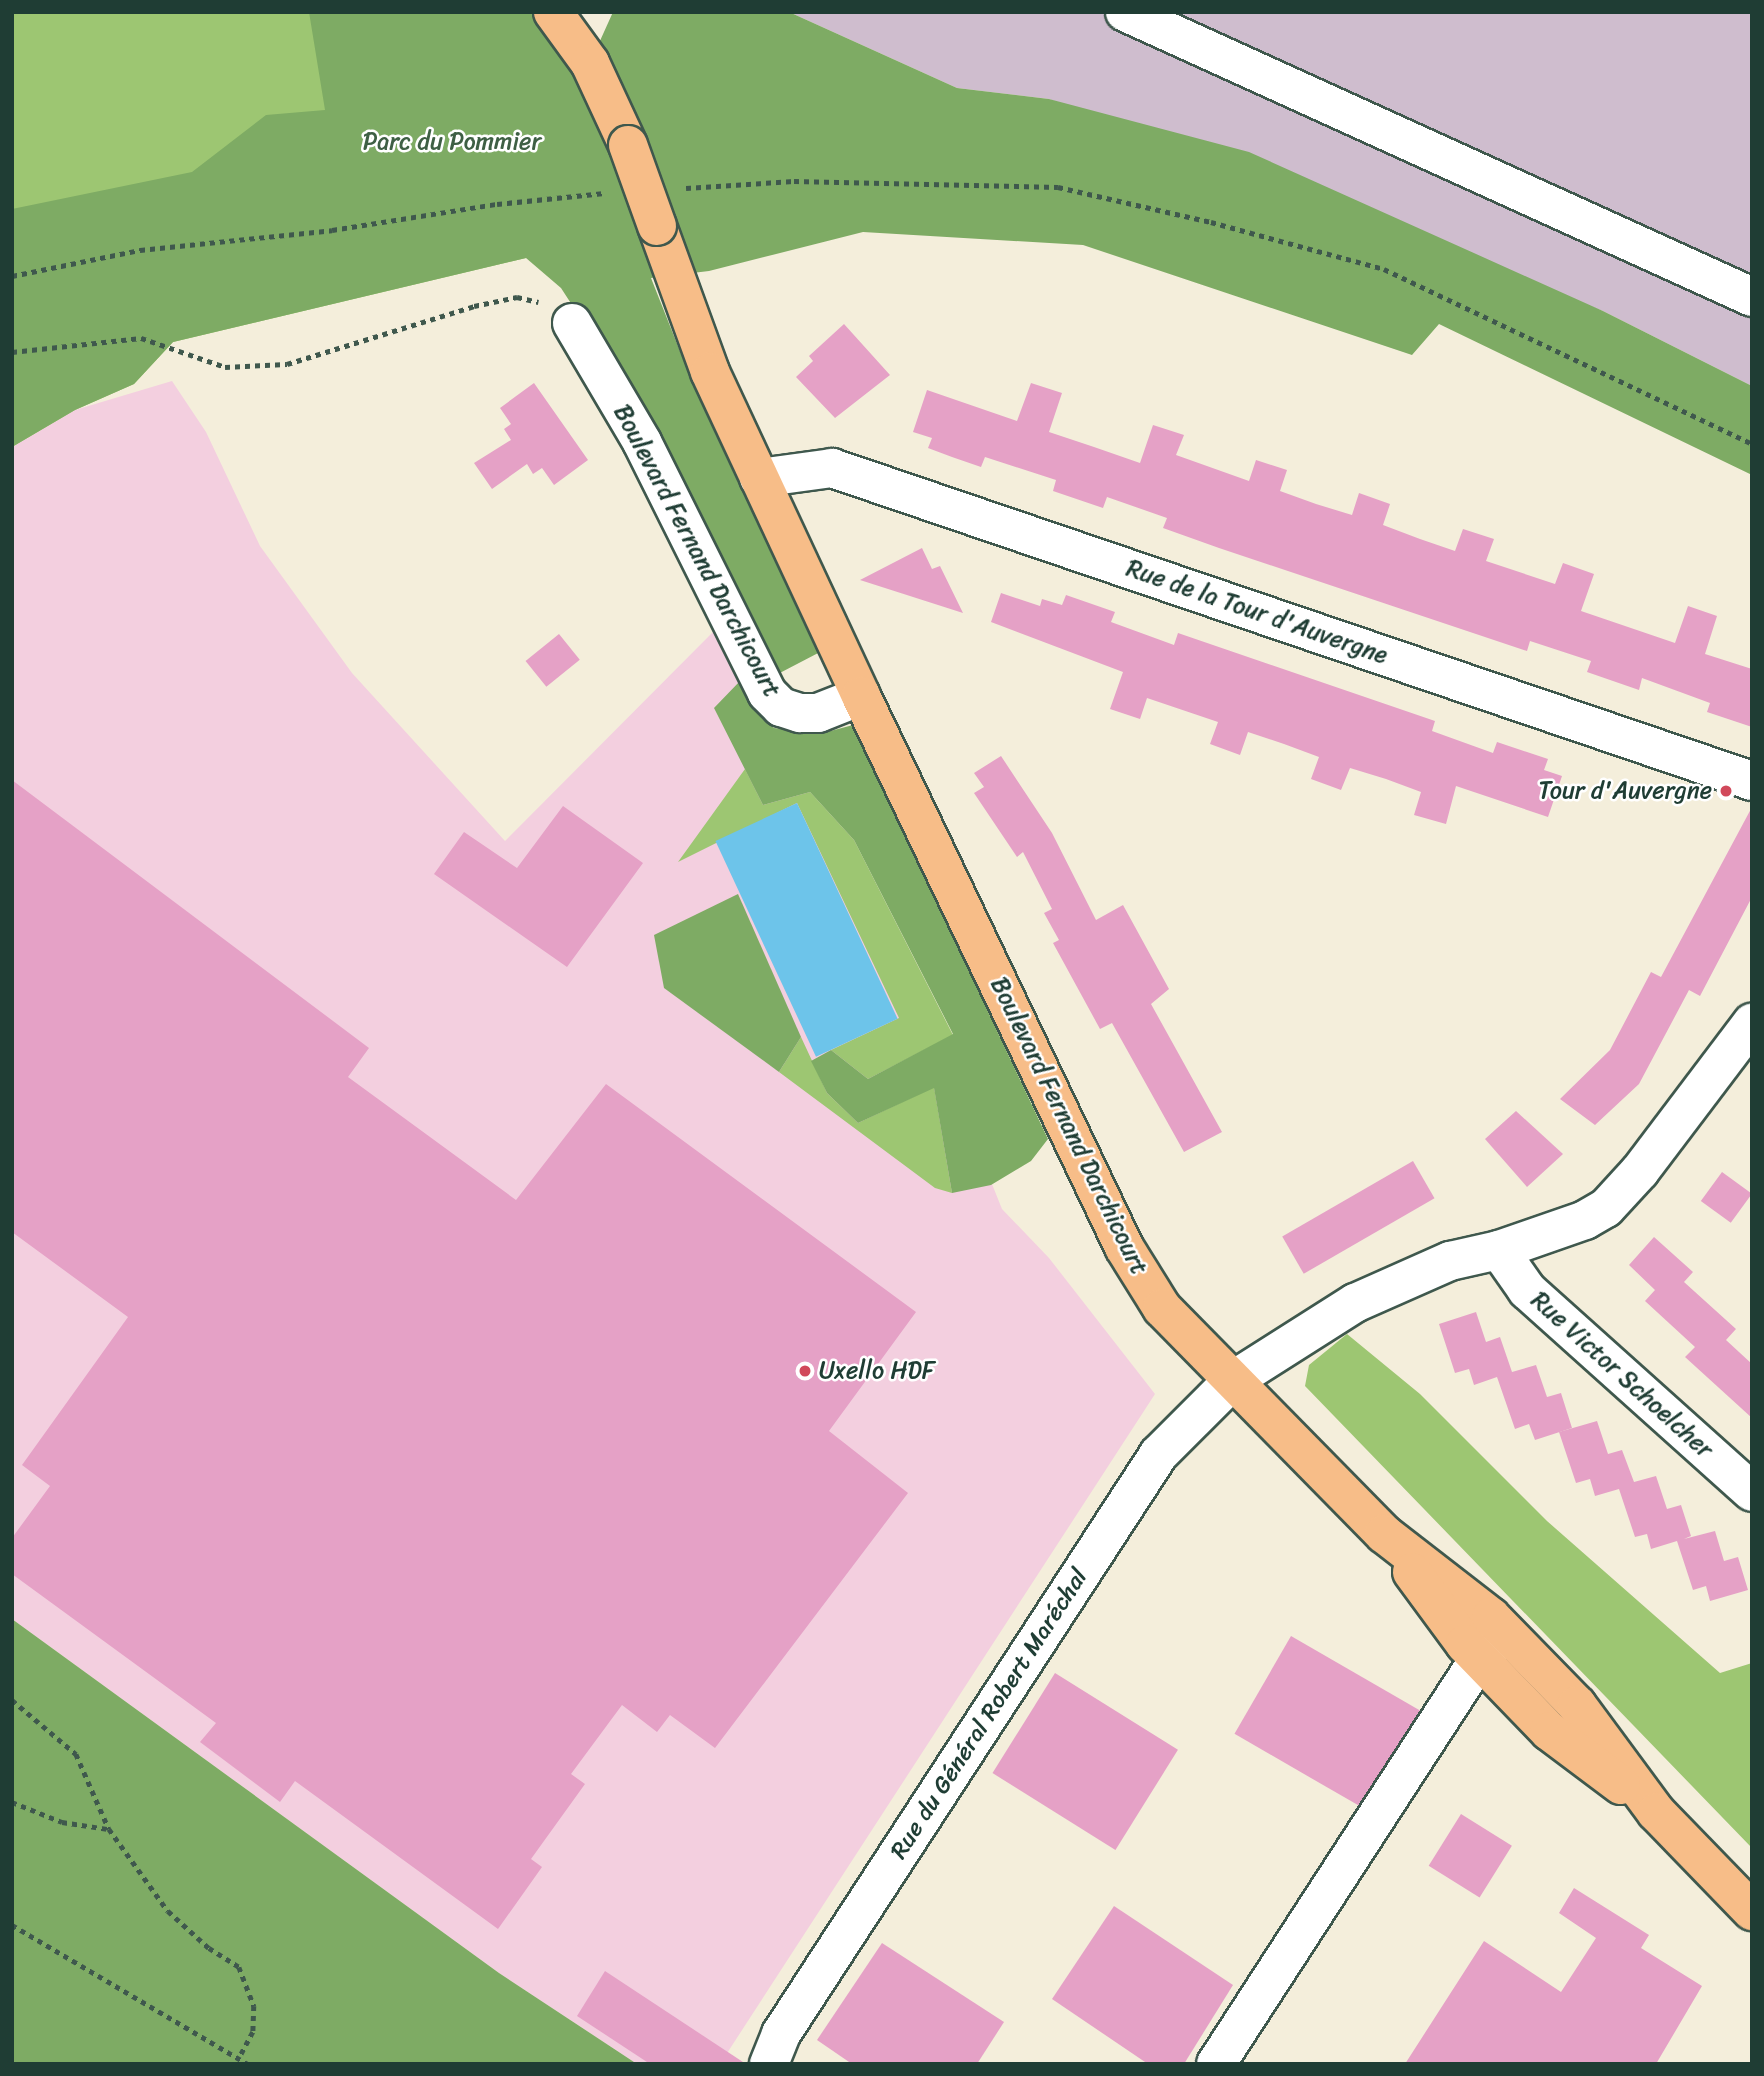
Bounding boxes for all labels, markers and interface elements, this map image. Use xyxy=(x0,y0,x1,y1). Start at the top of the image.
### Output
park label: Parc du Pommier xyxy=(363,128,541,156)
street label: Boulevard Fernand Darchicourt xyxy=(608,400,786,702)
street label: Rue de la Tour d'Auvergne xyxy=(1122,554,1392,670)
place label: Tour d'Auvergne xyxy=(1539,777,1712,805)
marker: Tour d'Auvergne xyxy=(1718,783,1734,799)
street label: Boulevard Fernand Darchicourt xyxy=(985,973,1153,1279)
street label: Rue Victor Schoelcher xyxy=(1525,1286,1719,1464)
place label: Uxello HDF xyxy=(819,1357,935,1385)
marker: Uxello HDF xyxy=(797,1363,813,1379)
street label: Rue du Général Robert Maréchal xyxy=(884,1563,1094,1865)

